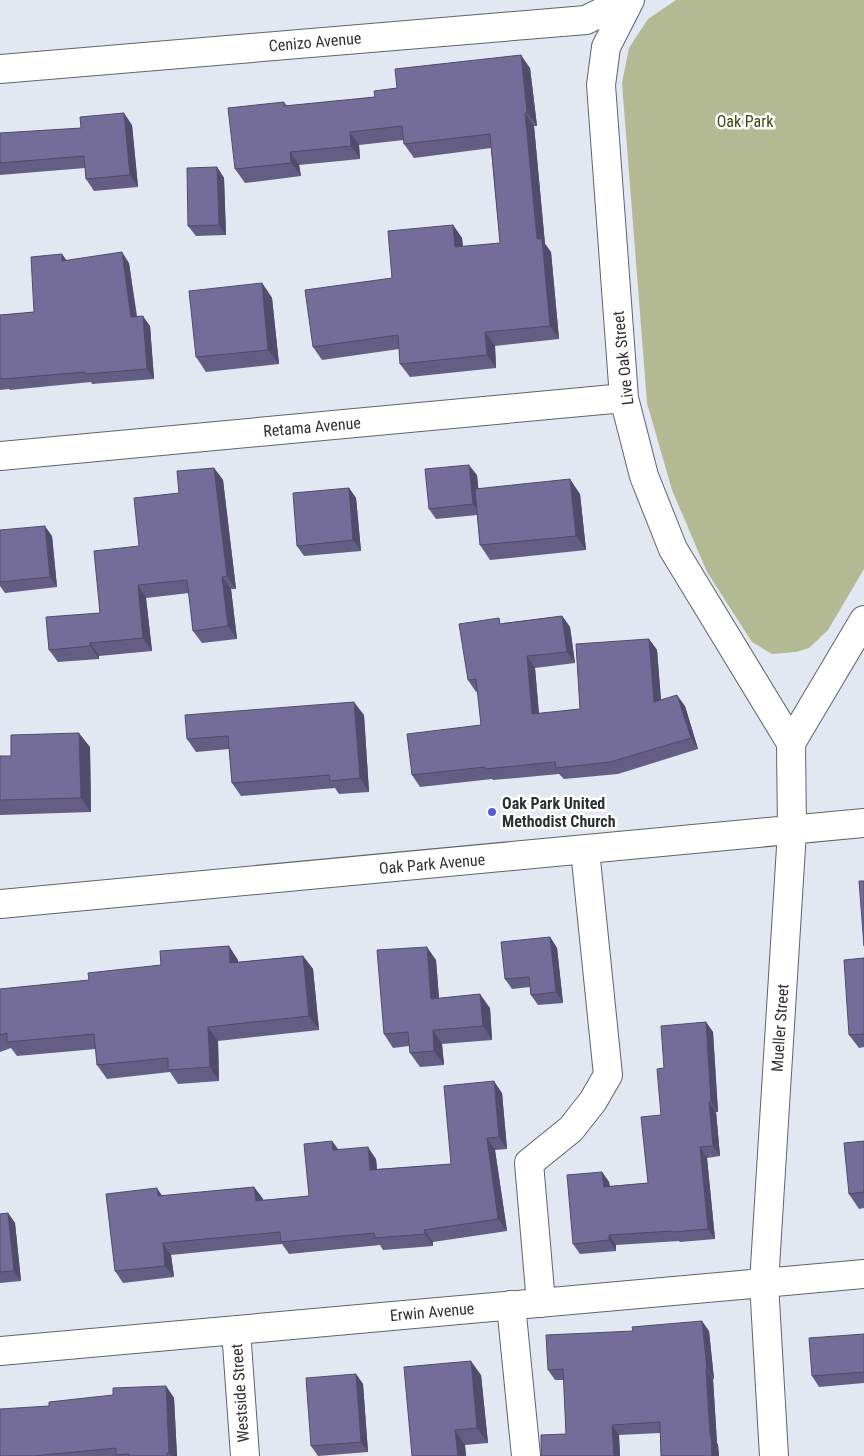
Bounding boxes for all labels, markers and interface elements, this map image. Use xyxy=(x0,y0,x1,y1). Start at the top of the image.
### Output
street label: Cenizo Avenue xyxy=(268,28,362,56)
park label: Oak Park xyxy=(717,112,774,131)
street label: Live Oak Street xyxy=(609,310,637,406)
street label: Retama Avenue xyxy=(262,413,362,441)
place label: Oak Park United Methodist Church xyxy=(502,794,616,831)
marker: Oak Park United Methodist Church xyxy=(486,806,498,818)
street label: Oak Park Avenue xyxy=(378,850,486,878)
street label: Mueller Street xyxy=(767,983,793,1073)
street label: Erwin Avenue xyxy=(389,1299,475,1325)
street label: Westside Street xyxy=(227,1343,253,1443)

